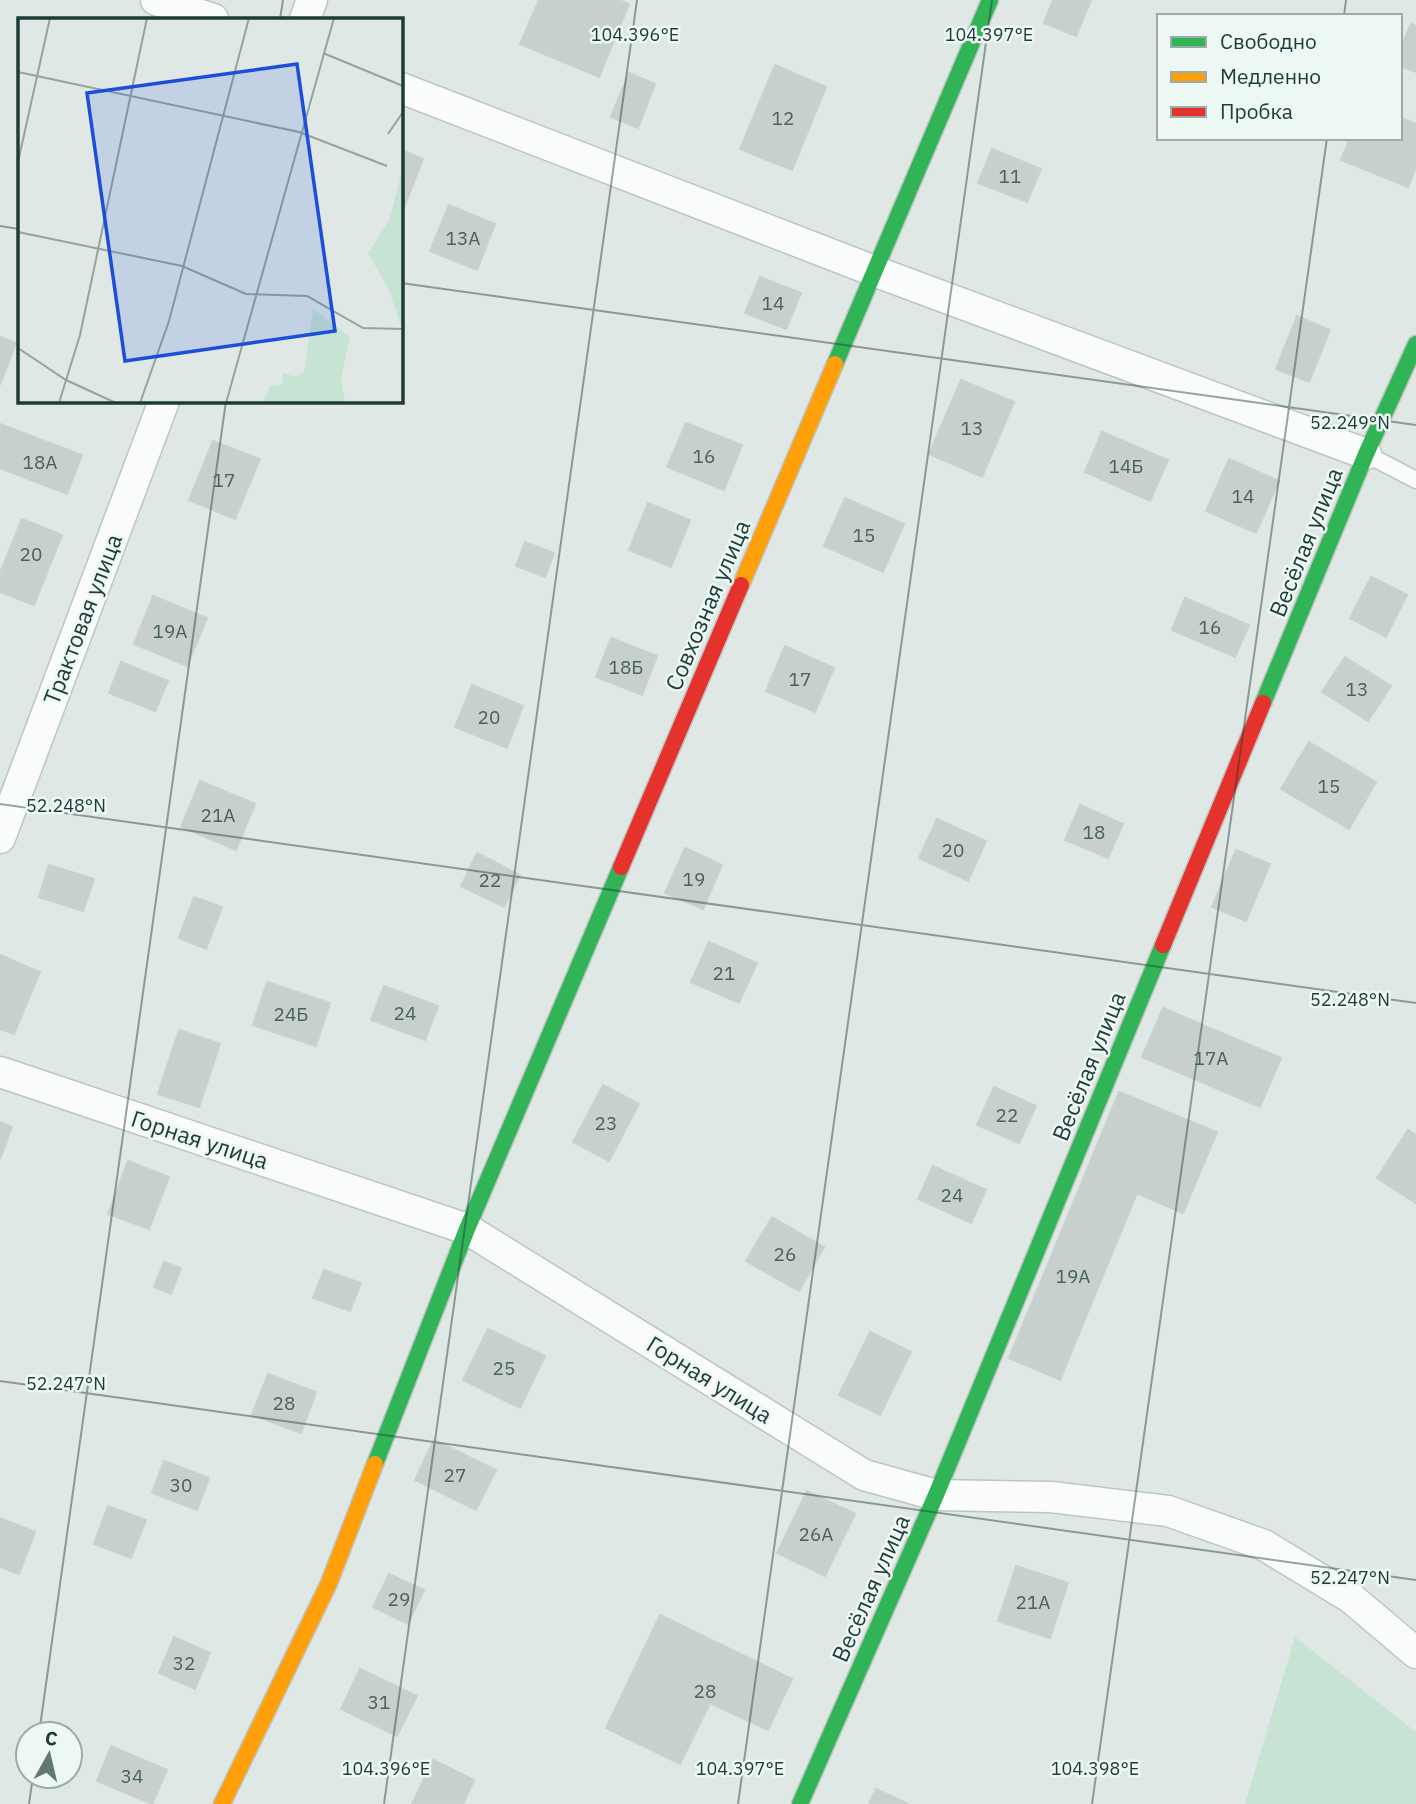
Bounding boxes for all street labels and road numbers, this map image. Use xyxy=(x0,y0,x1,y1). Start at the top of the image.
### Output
street label: Весёлая улица xyxy=(1261,463,1349,621)
street label: Совхозная улица xyxy=(658,515,756,695)
street label: Трактовая улица xyxy=(36,529,128,709)
street label: Весёлая улица xyxy=(1044,987,1132,1145)
street label: Горная улица xyxy=(128,1103,272,1175)
street label: Горная улица xyxy=(642,1328,778,1430)
street label: Весёлая улица xyxy=(824,1510,916,1666)

